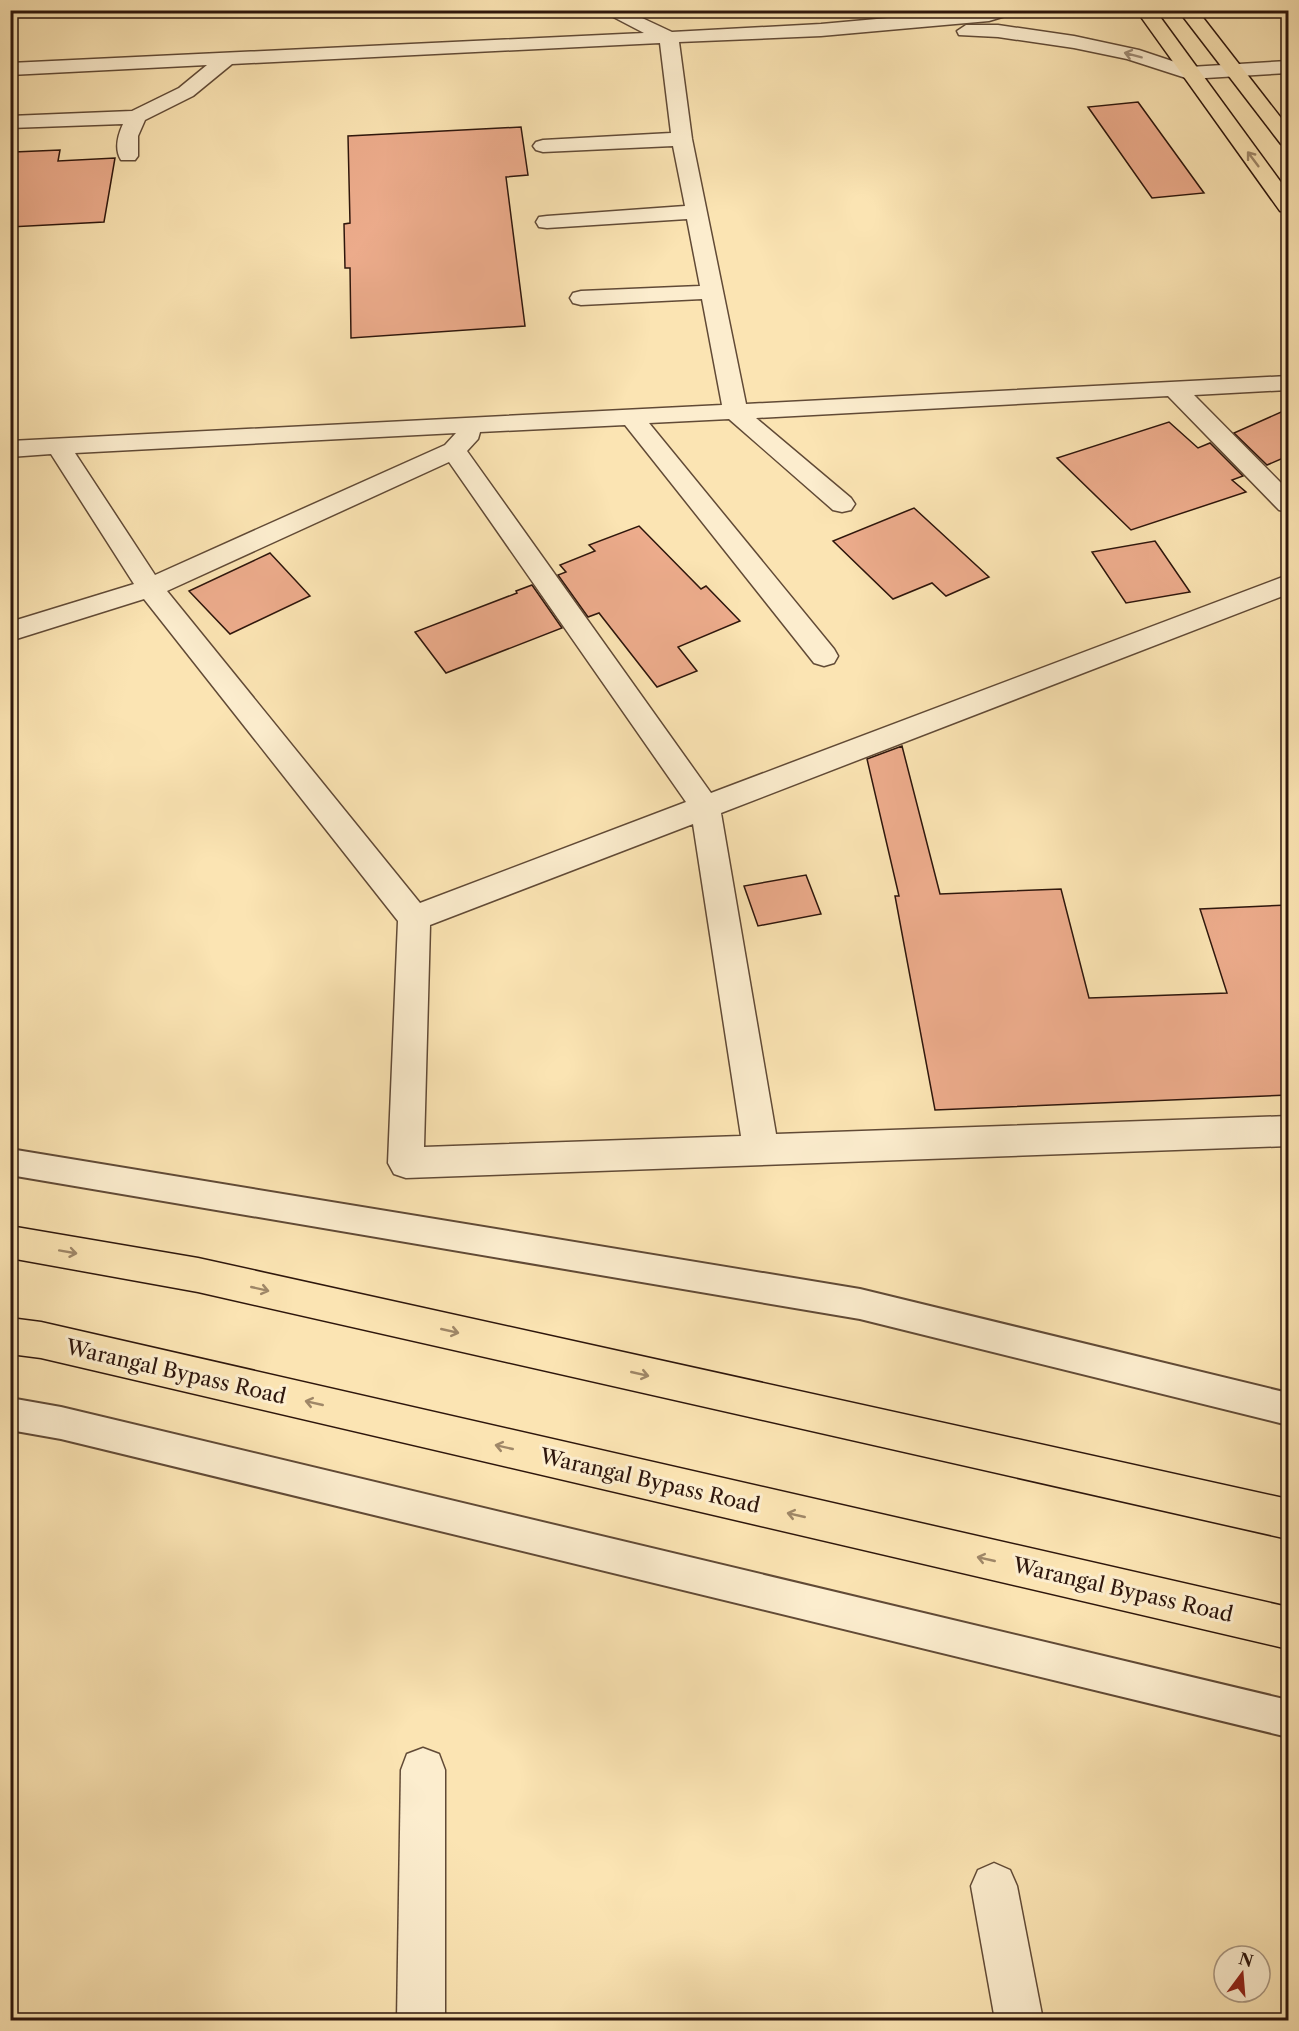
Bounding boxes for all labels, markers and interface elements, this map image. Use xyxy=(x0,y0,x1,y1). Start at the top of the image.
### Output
one-way arrow xyxy=(1124,49,1143,60)
one-way arrow xyxy=(1247,152,1260,168)
one-way arrow xyxy=(58,1247,77,1258)
one-way arrow xyxy=(250,1283,269,1295)
one-way arrow xyxy=(440,1326,459,1338)
street label: Warangal Bypass Road xyxy=(63,1334,289,1409)
one-way arrow xyxy=(630,1369,649,1380)
one-way arrow xyxy=(304,1397,323,1409)
one-way arrow xyxy=(494,1441,513,1453)
street label: Warangal Bypass Road xyxy=(537,1443,763,1518)
one-way arrow xyxy=(787,1508,806,1520)
one-way arrow xyxy=(977,1552,996,1564)
street label: Warangal Bypass Road xyxy=(1010,1552,1236,1627)
north arrow xyxy=(1212,1944,1272,2004)
text: N xyxy=(1237,1948,1256,1971)

